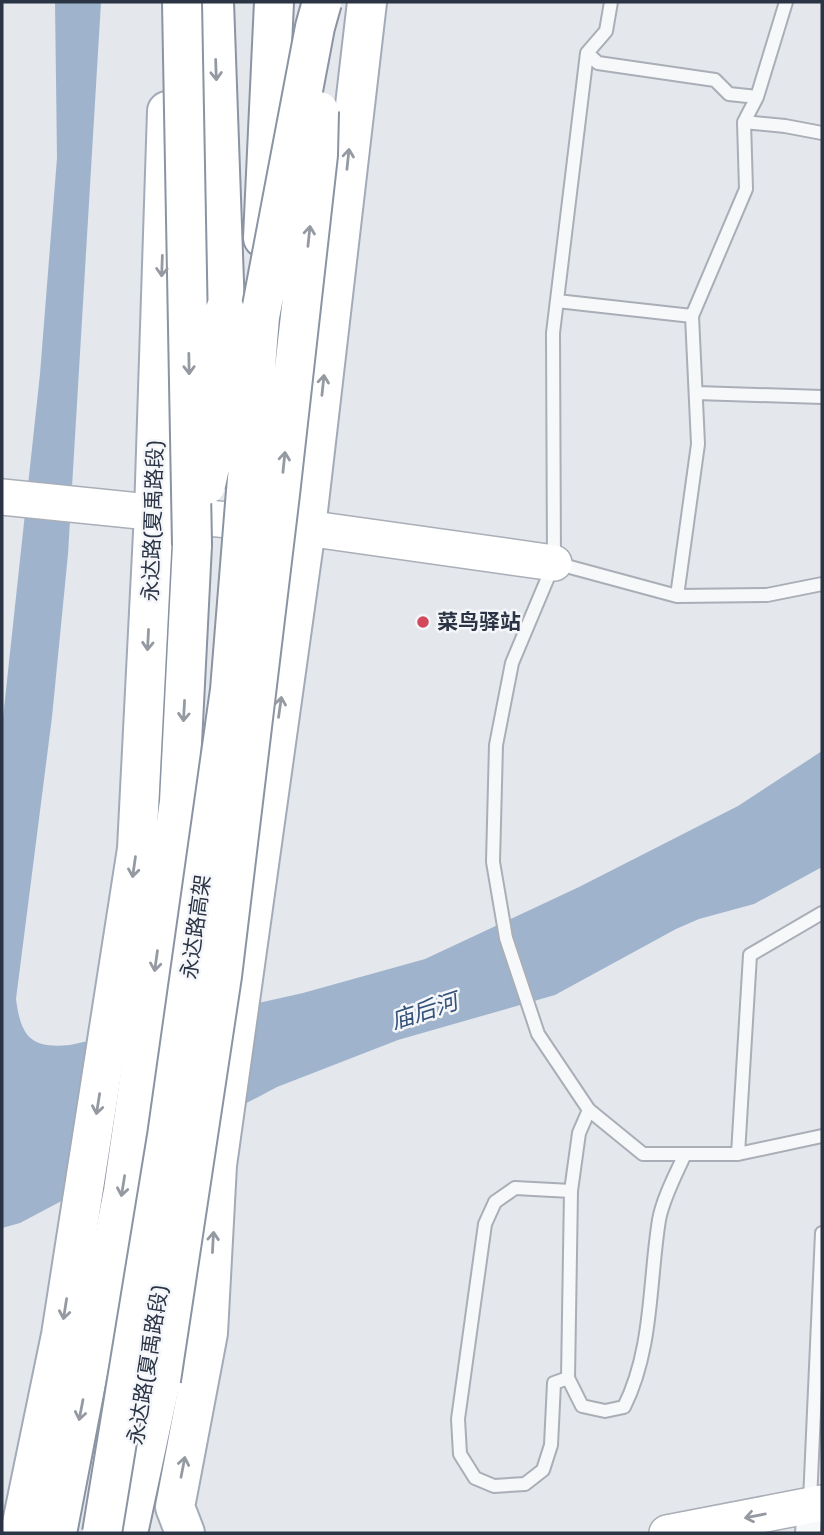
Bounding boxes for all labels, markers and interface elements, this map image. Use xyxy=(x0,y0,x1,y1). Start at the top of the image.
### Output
one-way arrow xyxy=(210,58,223,81)
one-way arrow xyxy=(342,148,355,170)
one-way arrow xyxy=(302,225,315,248)
one-way arrow xyxy=(156,254,169,277)
one-way arrow xyxy=(183,352,196,375)
one-way arrow xyxy=(316,374,329,396)
street label: 永达路(夏禹路段) xyxy=(137,440,168,602)
one-way arrow xyxy=(278,451,291,474)
place label: 菜鸟驿站 xyxy=(437,609,521,634)
marker: 菜鸟驿站 xyxy=(415,614,431,630)
one-way arrow xyxy=(141,628,154,651)
one-way arrow xyxy=(274,696,287,719)
one-way arrow xyxy=(177,699,190,722)
one-way arrow xyxy=(128,855,141,878)
street label: 永达路高架 xyxy=(176,873,215,981)
one-way arrow xyxy=(149,949,162,972)
water label: 庙后河 xyxy=(387,986,465,1035)
one-way arrow xyxy=(91,1093,104,1115)
one-way arrow xyxy=(116,1174,129,1197)
one-way arrow xyxy=(206,1231,219,1254)
street label: 永达路(夏禹路段) xyxy=(123,1283,172,1447)
one-way arrow xyxy=(58,1297,71,1319)
one-way arrow xyxy=(73,1398,87,1421)
one-way arrow xyxy=(177,1456,190,1479)
one-way arrow xyxy=(744,1510,767,1523)

